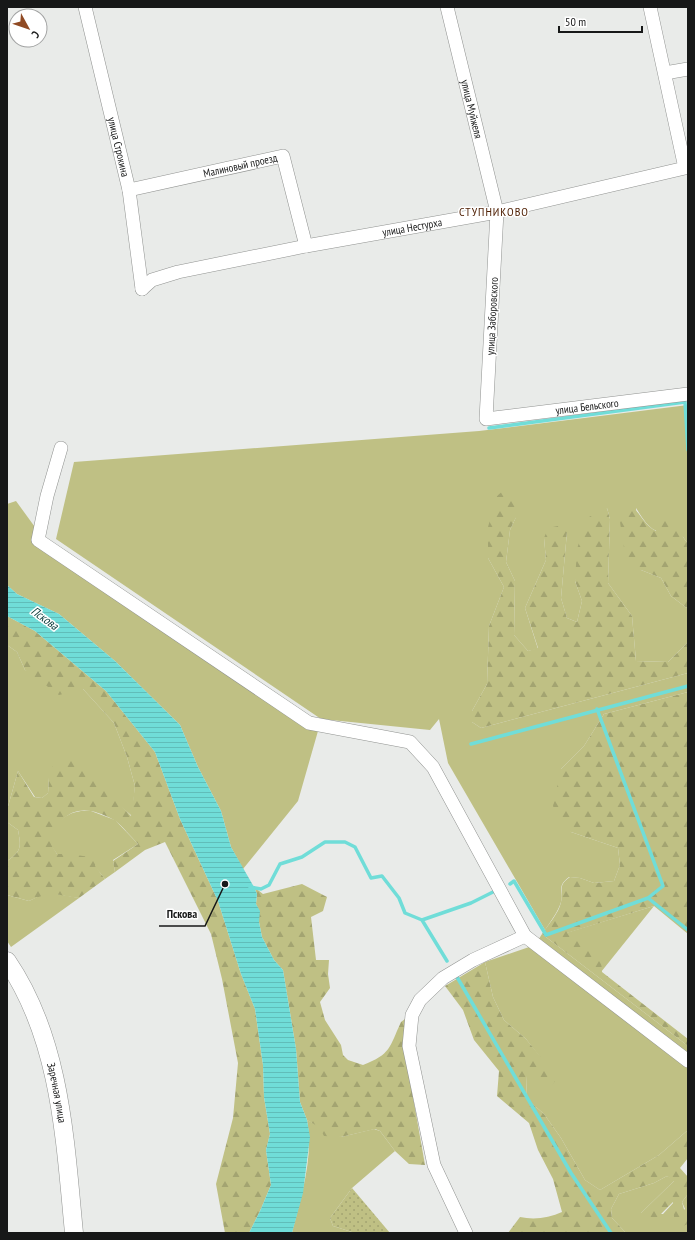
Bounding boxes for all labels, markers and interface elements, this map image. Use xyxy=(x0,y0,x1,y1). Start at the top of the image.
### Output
north arrow xyxy=(8,8,48,48)
scale bar xyxy=(559,8,642,34)
text: 50 m xyxy=(565,14,586,29)
text: С xyxy=(29,28,43,41)
street label: улица Муйжеля xyxy=(458,78,486,140)
street label: улица Строкина xyxy=(105,116,133,178)
street label: Малиновый проезд xyxy=(202,150,279,180)
district label: СТУПНИКОВО xyxy=(459,204,529,219)
street label: улица Нестурха xyxy=(381,215,443,239)
street label: улица Заборовского xyxy=(483,276,501,355)
street label: улица Бельского xyxy=(555,396,620,417)
water label: Пскова xyxy=(28,603,62,634)
callout: Пскова xyxy=(159,902,205,926)
text: Пскова xyxy=(167,906,197,921)
street label: Заречная улица xyxy=(44,1061,69,1124)

